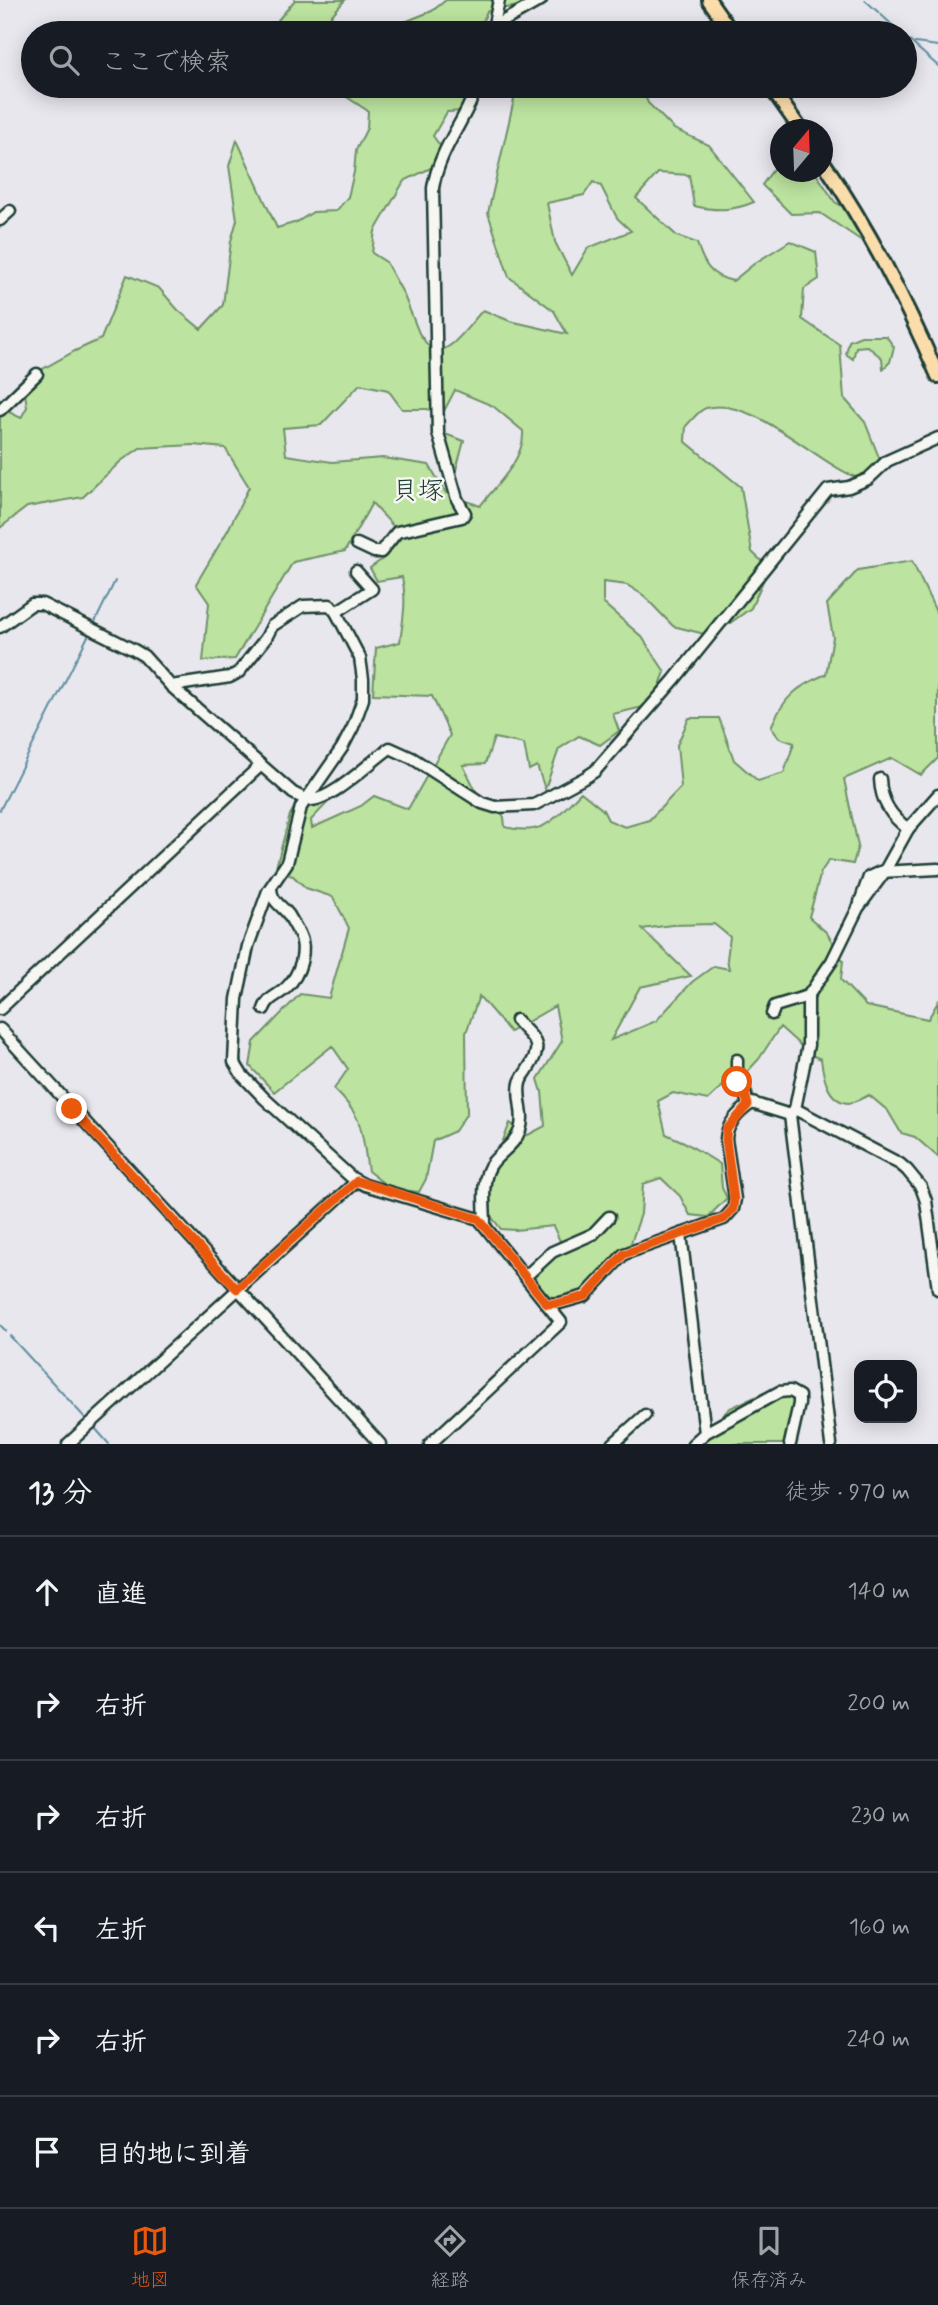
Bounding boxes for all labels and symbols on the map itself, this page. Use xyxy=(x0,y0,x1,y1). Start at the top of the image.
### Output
north arrow xyxy=(770,119,833,182)
district label: 貝塚 xyxy=(392,475,444,509)
route start xyxy=(721,1066,752,1097)
route end xyxy=(56,1093,87,1124)

